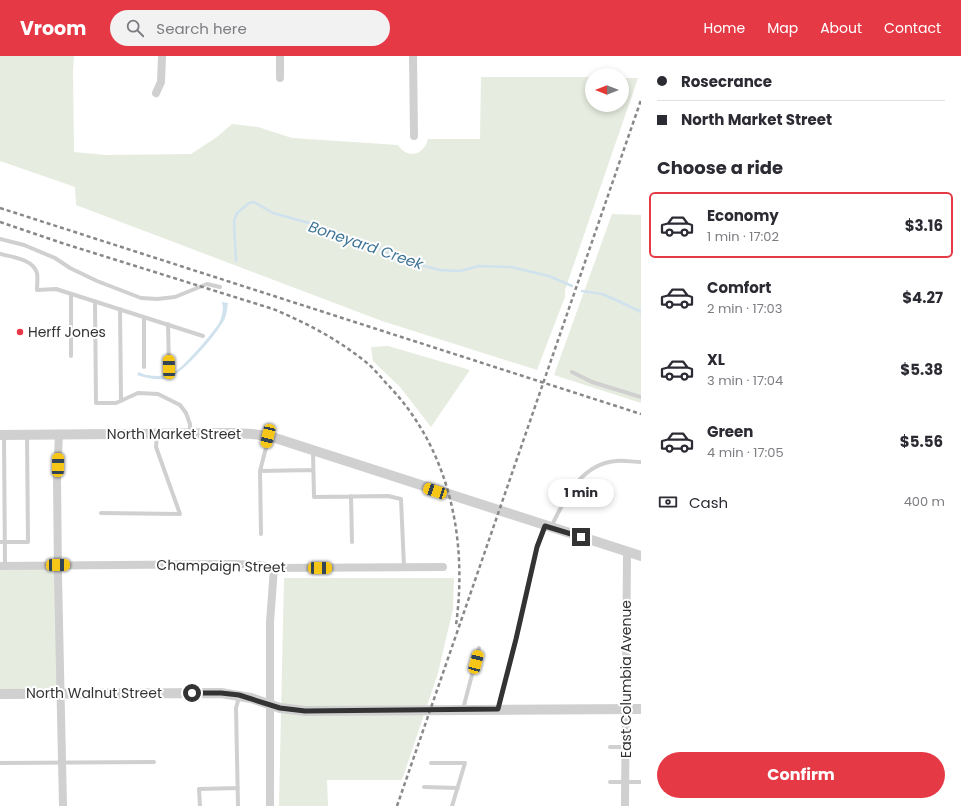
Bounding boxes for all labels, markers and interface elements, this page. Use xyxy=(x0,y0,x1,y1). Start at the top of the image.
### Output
search box xyxy=(110,10,390,46)
text: Vroom xyxy=(20,15,86,42)
icon: search xyxy=(124,17,146,39)
text: Search here xyxy=(156,18,247,39)
text: Home xyxy=(703,18,745,38)
text: Map xyxy=(767,18,798,38)
text: About xyxy=(820,18,862,38)
text: Contact xyxy=(884,18,941,38)
north arrow xyxy=(585,68,629,112)
map controls xyxy=(585,68,629,112)
text: Rosecrance xyxy=(681,71,772,92)
text: North Market Street xyxy=(681,109,832,130)
text: Choose a ride xyxy=(657,155,783,180)
text: Economy xyxy=(707,205,779,226)
icon: car xyxy=(659,207,695,243)
text: $3.16 xyxy=(905,215,943,236)
water label: Boneyard Creek xyxy=(306,216,427,275)
text: 1 min · 17:02 xyxy=(707,227,779,246)
text: Comfort xyxy=(707,277,771,298)
icon: car xyxy=(659,279,695,315)
text: $4.27 xyxy=(902,287,943,308)
text: 2 min · 17:03 xyxy=(707,299,782,318)
place label: Herff Jones xyxy=(28,322,106,342)
marker: Herff Jones xyxy=(15,327,25,337)
text: XL xyxy=(707,349,725,370)
icon: car xyxy=(659,351,695,387)
car xyxy=(163,355,175,379)
text: $5.38 xyxy=(900,359,943,380)
text: 3 min · 17:04 xyxy=(707,371,783,390)
text: Green xyxy=(707,421,753,442)
car xyxy=(259,423,277,449)
icon: car xyxy=(659,423,695,459)
street label: North Market Street xyxy=(107,424,241,444)
text: $5.56 xyxy=(900,431,943,452)
text: 4 min · 17:05 xyxy=(707,443,784,462)
car xyxy=(52,453,64,477)
callout: 1 min xyxy=(548,479,614,507)
car xyxy=(422,482,448,500)
text: 1 min xyxy=(564,483,598,502)
icon: cash xyxy=(657,491,679,513)
text: Cash xyxy=(689,492,728,513)
text: 400 m xyxy=(904,492,945,511)
route end xyxy=(572,528,590,546)
street label: Champaign Street xyxy=(156,555,286,577)
car xyxy=(46,559,70,571)
car xyxy=(308,562,332,574)
street label: East Columbia Avenue xyxy=(616,600,636,758)
car xyxy=(467,649,485,675)
street label: North Walnut Street xyxy=(26,683,162,703)
route start xyxy=(183,684,201,702)
button: Confirm xyxy=(657,752,945,798)

